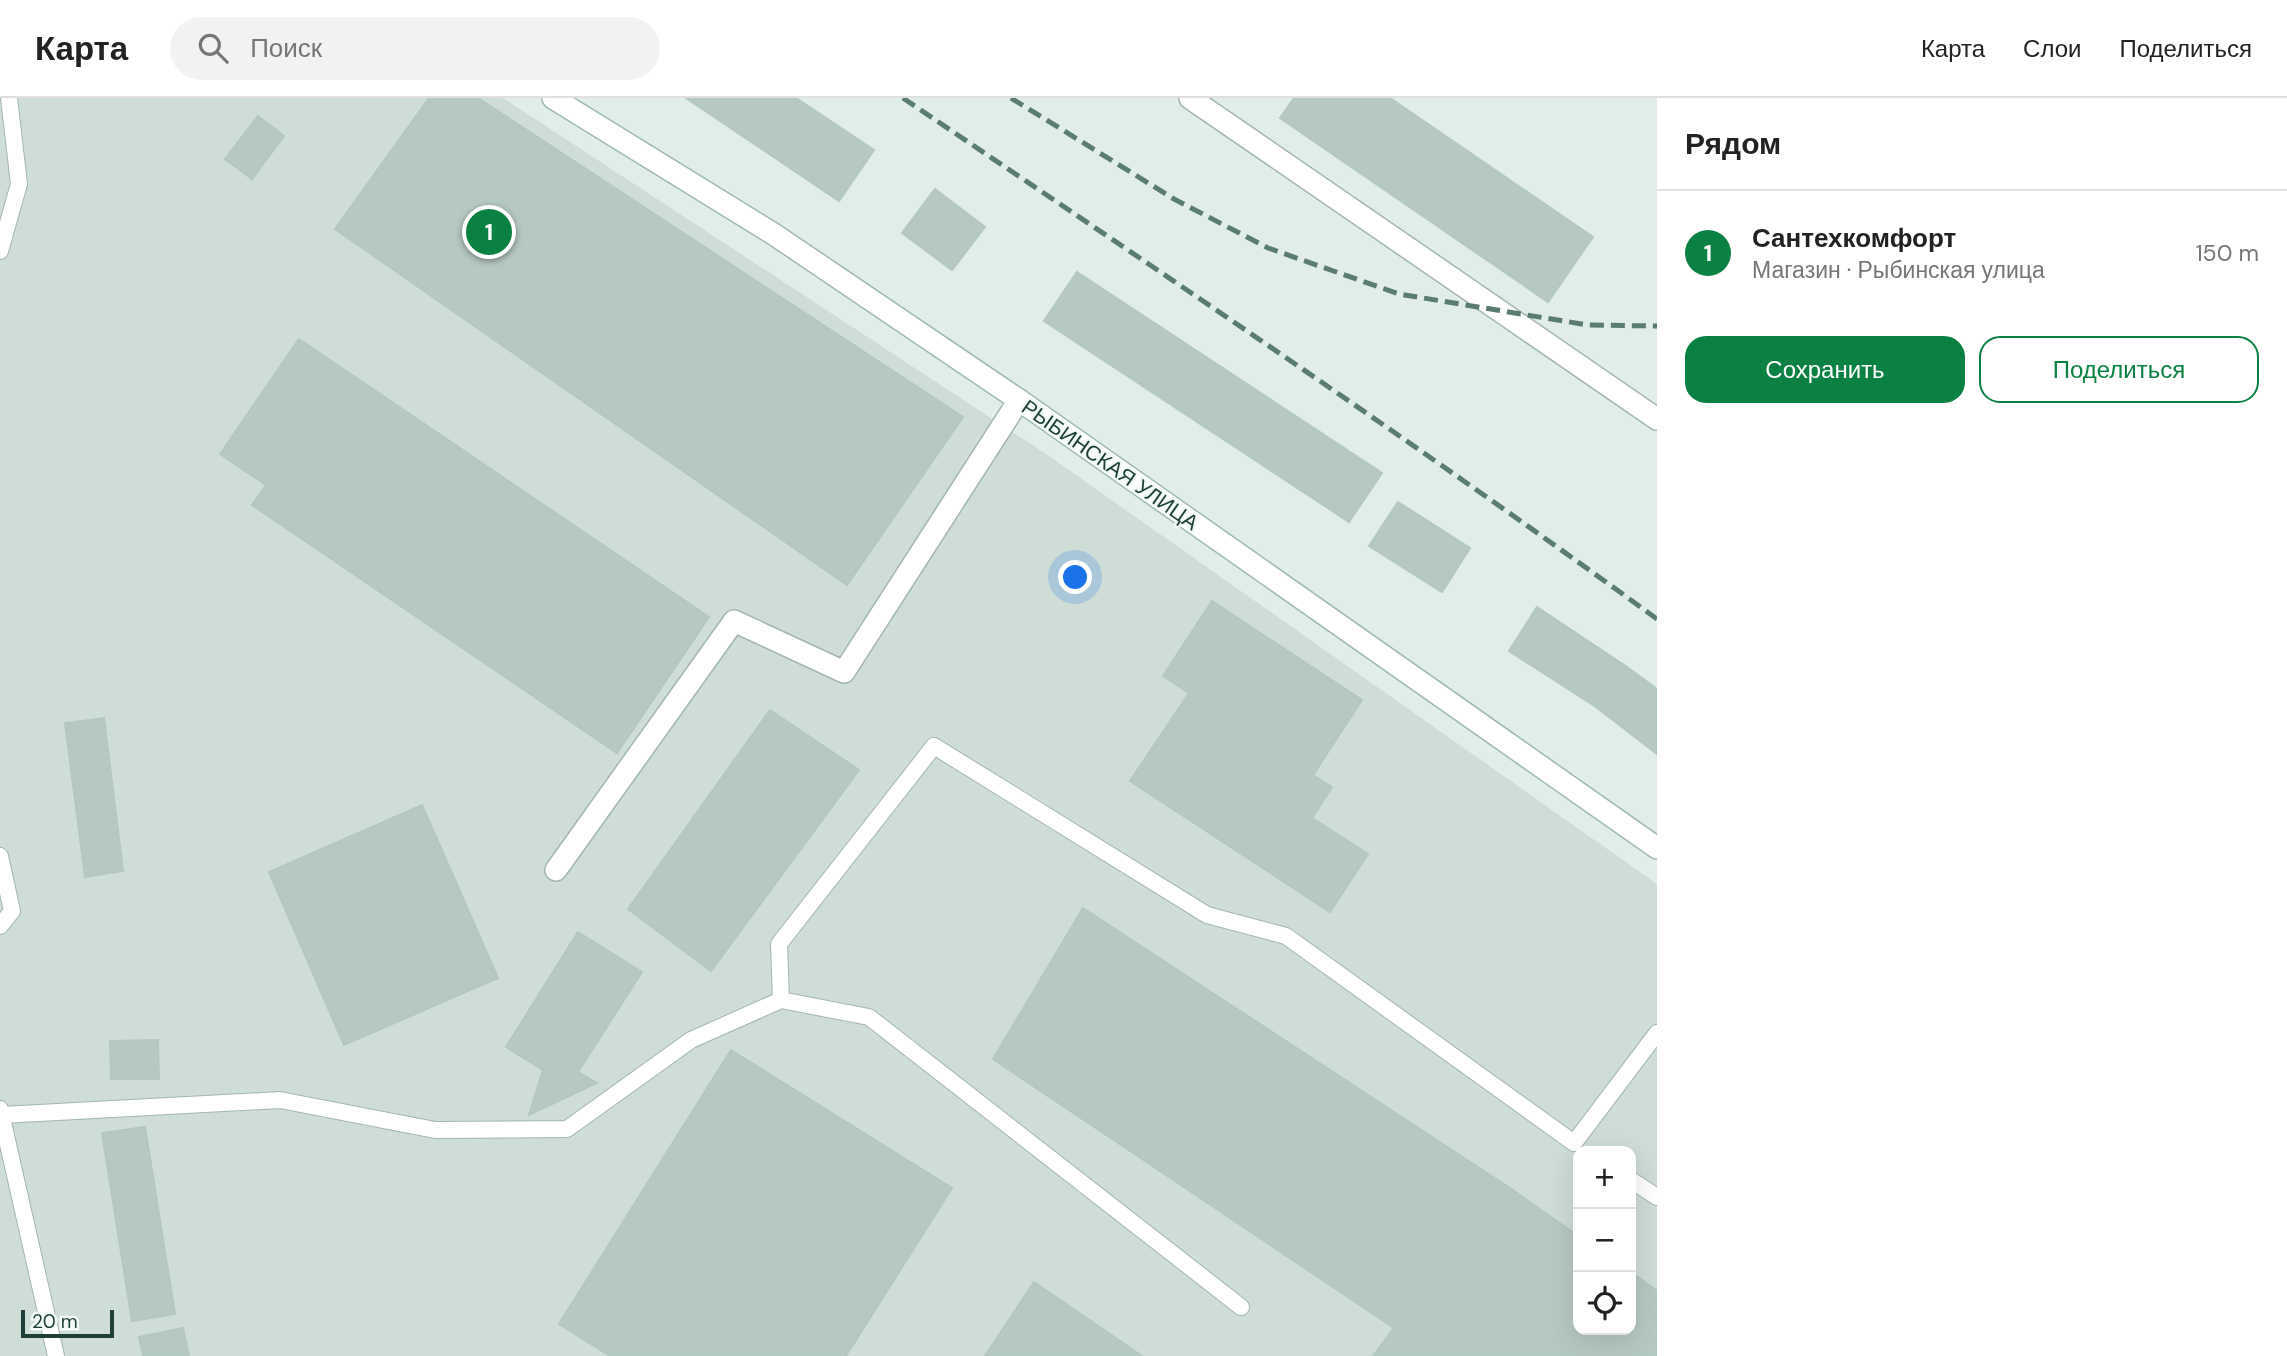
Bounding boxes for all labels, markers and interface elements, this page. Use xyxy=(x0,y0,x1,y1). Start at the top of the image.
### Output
search box xyxy=(170,17,660,80)
text: Карта xyxy=(35,27,128,70)
icon: search xyxy=(194,29,232,67)
text: Поиск xyxy=(250,31,322,65)
text: Карта xyxy=(1921,33,1985,64)
text: Слои xyxy=(2023,33,2081,64)
text: Поделиться xyxy=(2119,33,2252,64)
text: Рядом xyxy=(1685,124,1781,163)
pin: 1 xyxy=(466,206,512,258)
text: Сантехкомфорт xyxy=(1752,221,1956,255)
text: 1 xyxy=(1704,238,1712,268)
text: 150 m xyxy=(2195,238,2259,268)
text: Магазин · Рыбинская улица xyxy=(1752,255,2045,285)
button: Сохранить xyxy=(1685,336,1965,403)
button: Поделиться xyxy=(1979,336,2259,403)
street label: РЫБИНСКАЯ УЛИЦА xyxy=(1016,393,1204,537)
your location xyxy=(1058,560,1092,594)
map controls xyxy=(1573,1146,1636,1335)
button: + xyxy=(1573,1146,1636,1209)
button: − xyxy=(1573,1209,1636,1272)
button: locate xyxy=(1573,1272,1636,1335)
scale bar xyxy=(21,1307,114,1339)
text: 20 m xyxy=(32,1309,78,1334)

